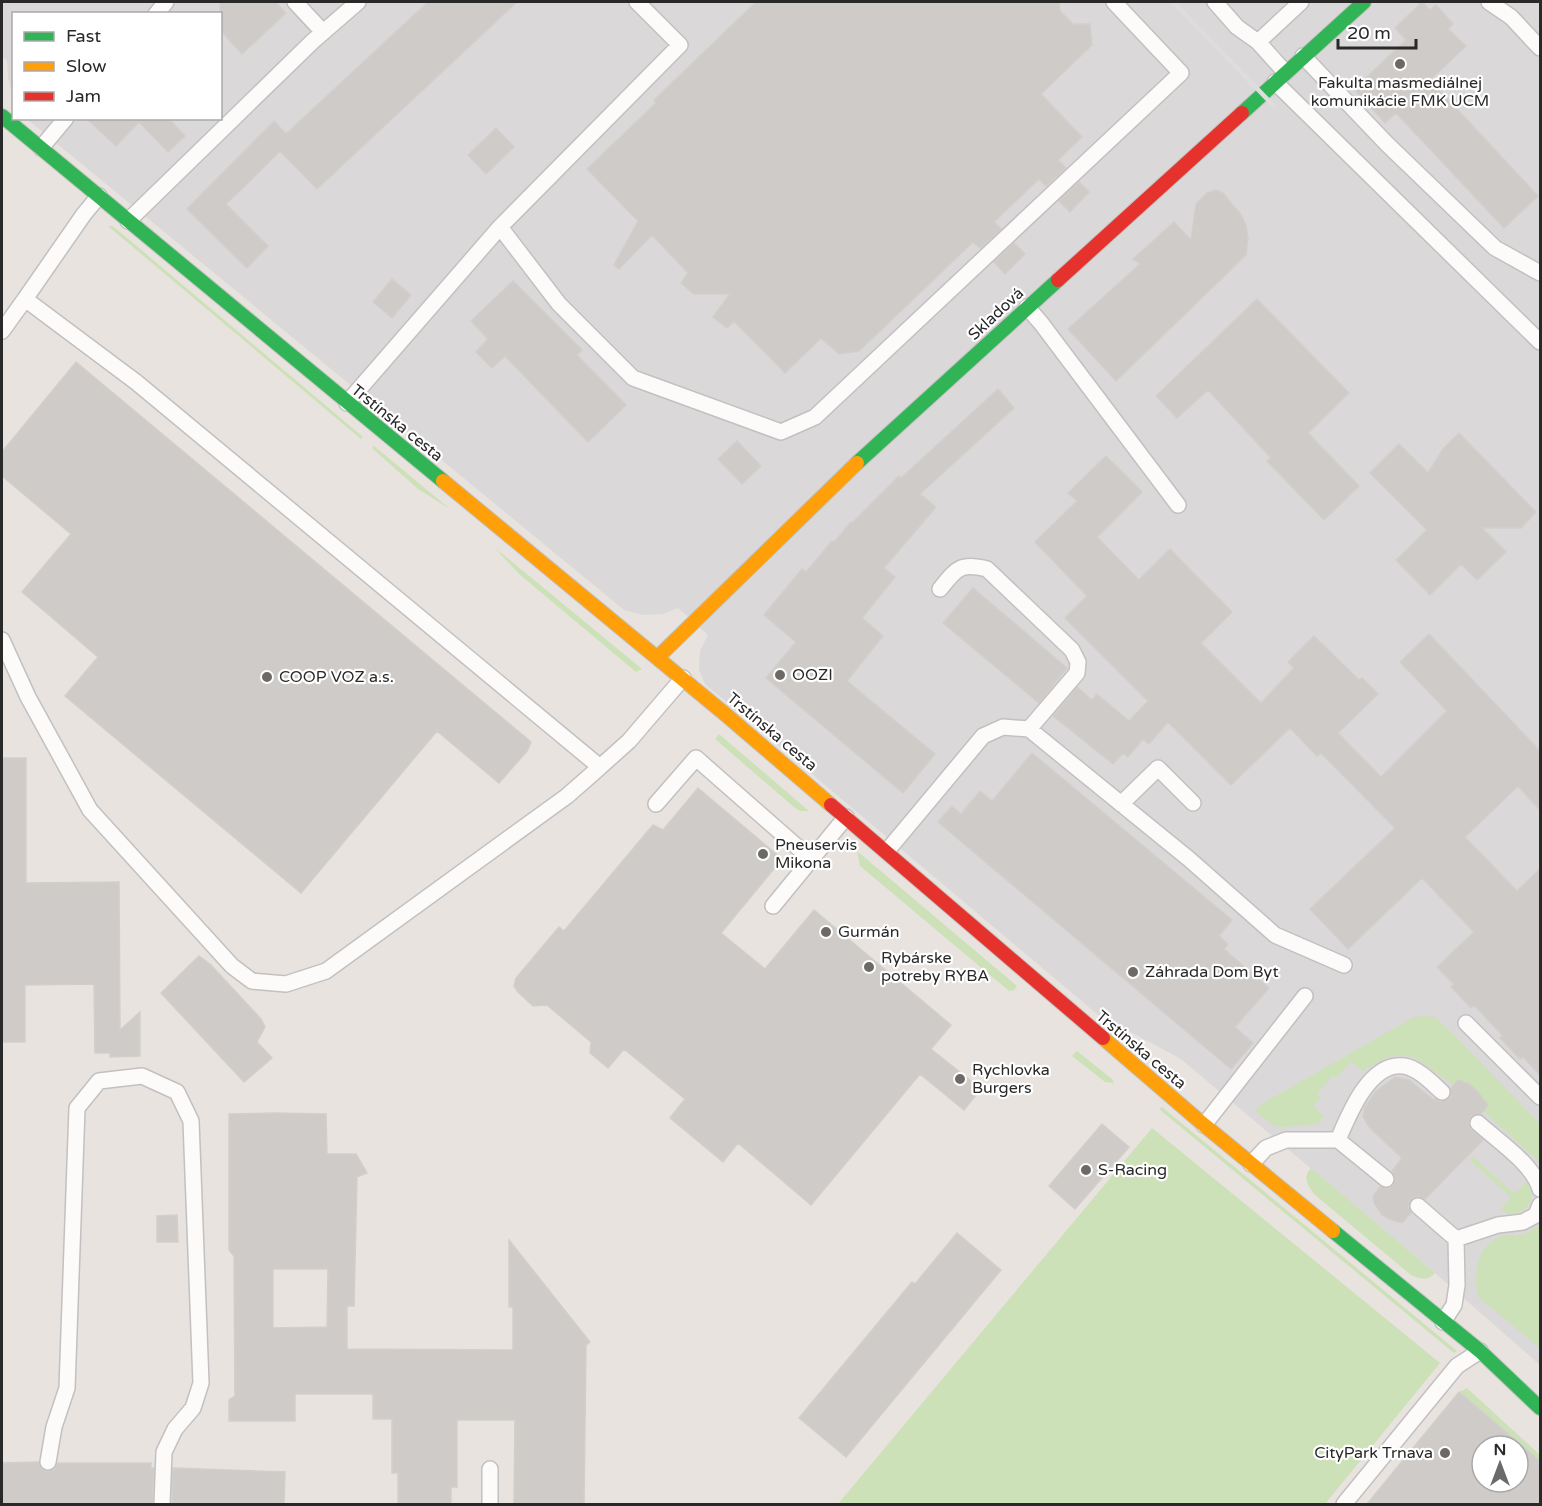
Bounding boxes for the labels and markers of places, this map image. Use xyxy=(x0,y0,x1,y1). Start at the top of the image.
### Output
marker: Fakulta masmediálnej komunikácie FMK UCM xyxy=(1393,57,1407,71)
place label: Fakulta masmediálnej komunikácie FMK UCM xyxy=(1311,73,1489,111)
place label: OOZI xyxy=(792,665,833,685)
place label: COOP VOZ a.s. xyxy=(279,667,394,687)
marker: OOZI xyxy=(773,668,787,682)
marker: COOP VOZ a.s. xyxy=(260,670,274,684)
place label: Pneuservis Mikona xyxy=(775,835,857,873)
marker: Pneuservis Mikona xyxy=(756,847,770,861)
place label: Gurmán xyxy=(838,922,899,942)
marker: Gurmán xyxy=(819,925,833,939)
place label: Rybárske potreby RYBA xyxy=(881,948,989,986)
marker: Rybárske potreby RYBA xyxy=(862,960,876,974)
place label: Záhrada Dom Byt xyxy=(1145,962,1279,982)
marker: Záhrada Dom Byt xyxy=(1126,965,1140,979)
place label: Rychlovka Burgers xyxy=(972,1060,1050,1098)
marker: Rychlovka Burgers xyxy=(953,1072,967,1086)
place label: S-Racing xyxy=(1098,1160,1167,1180)
marker: S-Racing xyxy=(1079,1163,1093,1177)
place label: CityPark Trnava xyxy=(1314,1443,1433,1463)
marker: CityPark Trnava xyxy=(1438,1446,1452,1460)

